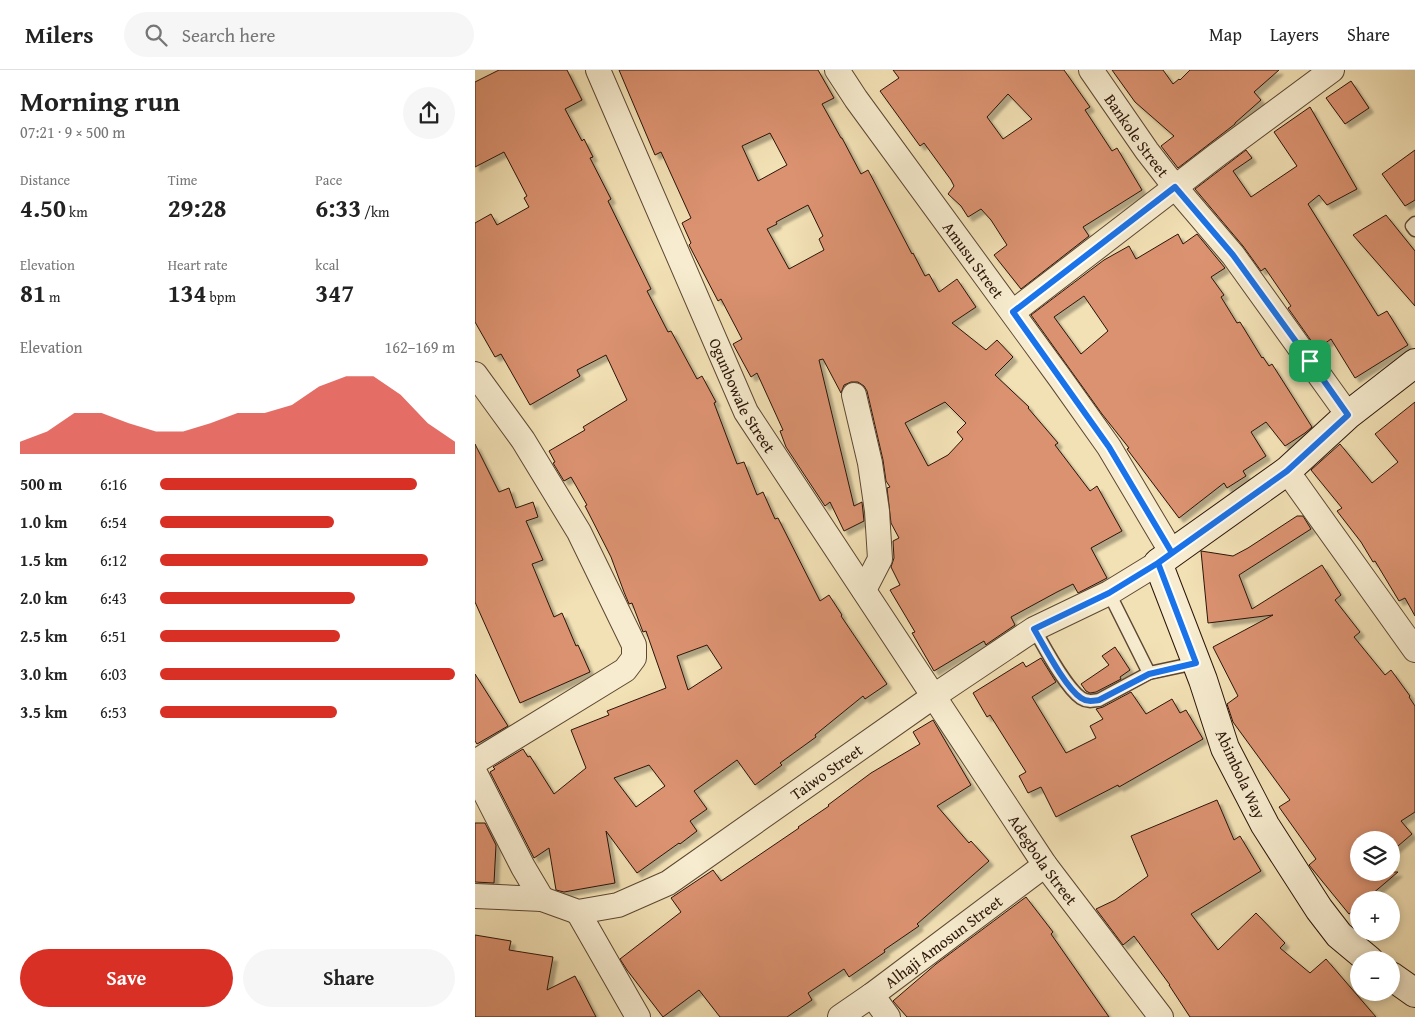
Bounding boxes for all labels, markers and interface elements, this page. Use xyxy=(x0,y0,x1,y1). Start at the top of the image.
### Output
search box xyxy=(124,12,474,57)
text: Milers xyxy=(25,17,94,52)
icon: search xyxy=(142,21,170,49)
text: Search here xyxy=(182,21,275,49)
text: Map xyxy=(1209,21,1242,48)
text: Layers xyxy=(1270,21,1319,48)
text: Share xyxy=(1347,21,1390,48)
text: Morning run xyxy=(20,80,180,121)
button: share xyxy=(403,87,455,139)
street label: Bankole Street xyxy=(1099,89,1175,183)
text: 07:21 · 9 × 500 m xyxy=(20,120,125,144)
text: Distance xyxy=(20,170,70,190)
text: Time xyxy=(168,170,197,190)
text: Pace xyxy=(315,170,342,190)
text: 4.50 xyxy=(20,190,66,226)
text: 29:28 xyxy=(168,190,227,226)
text: 6:33 xyxy=(315,190,361,226)
text: km xyxy=(66,202,88,222)
text: /km xyxy=(361,202,390,222)
street label: Amusu Street xyxy=(937,216,1010,304)
text: Elevation xyxy=(20,255,75,275)
text: Heart rate xyxy=(168,255,228,275)
text: kcal xyxy=(315,255,339,275)
text: 81 xyxy=(20,275,46,311)
text: 134 xyxy=(168,275,207,311)
text: 347 xyxy=(315,275,354,311)
text: m xyxy=(46,287,60,307)
text: bpm xyxy=(207,287,236,307)
street label: Ogunbowale Street xyxy=(703,334,782,458)
text: Elevation xyxy=(20,335,83,359)
text: 162–169 m xyxy=(385,335,455,359)
pin xyxy=(1289,340,1331,382)
icon: arrive xyxy=(1296,347,1324,375)
text: 500 m xyxy=(20,472,62,496)
text: 6:16 xyxy=(100,472,127,496)
text: 1.0 km xyxy=(20,510,67,534)
text: 6:54 xyxy=(100,510,127,534)
text: 1.5 km xyxy=(20,548,67,572)
text: 6:12 xyxy=(100,548,127,572)
text: 2.0 km xyxy=(20,586,67,610)
text: 6:43 xyxy=(100,586,127,610)
text: 2.5 km xyxy=(20,624,67,648)
text: 6:51 xyxy=(100,624,127,648)
text: 3.0 km xyxy=(20,662,67,686)
text: 6:03 xyxy=(100,662,127,686)
text: 3.5 km xyxy=(20,700,67,724)
text: 6:53 xyxy=(100,700,127,724)
street label: Abimbola Way xyxy=(1210,725,1272,823)
street label: Taiwo Street xyxy=(785,738,868,806)
street label: Adegbola Street xyxy=(1003,810,1084,910)
map controls xyxy=(1350,831,1400,1001)
button: layers xyxy=(1350,831,1400,881)
street label: Alhaji Amosun Street xyxy=(879,889,1008,994)
button: + xyxy=(1350,891,1400,941)
button: Save xyxy=(20,949,233,1007)
button: Share xyxy=(243,949,455,1007)
button: − xyxy=(1350,951,1400,1001)

